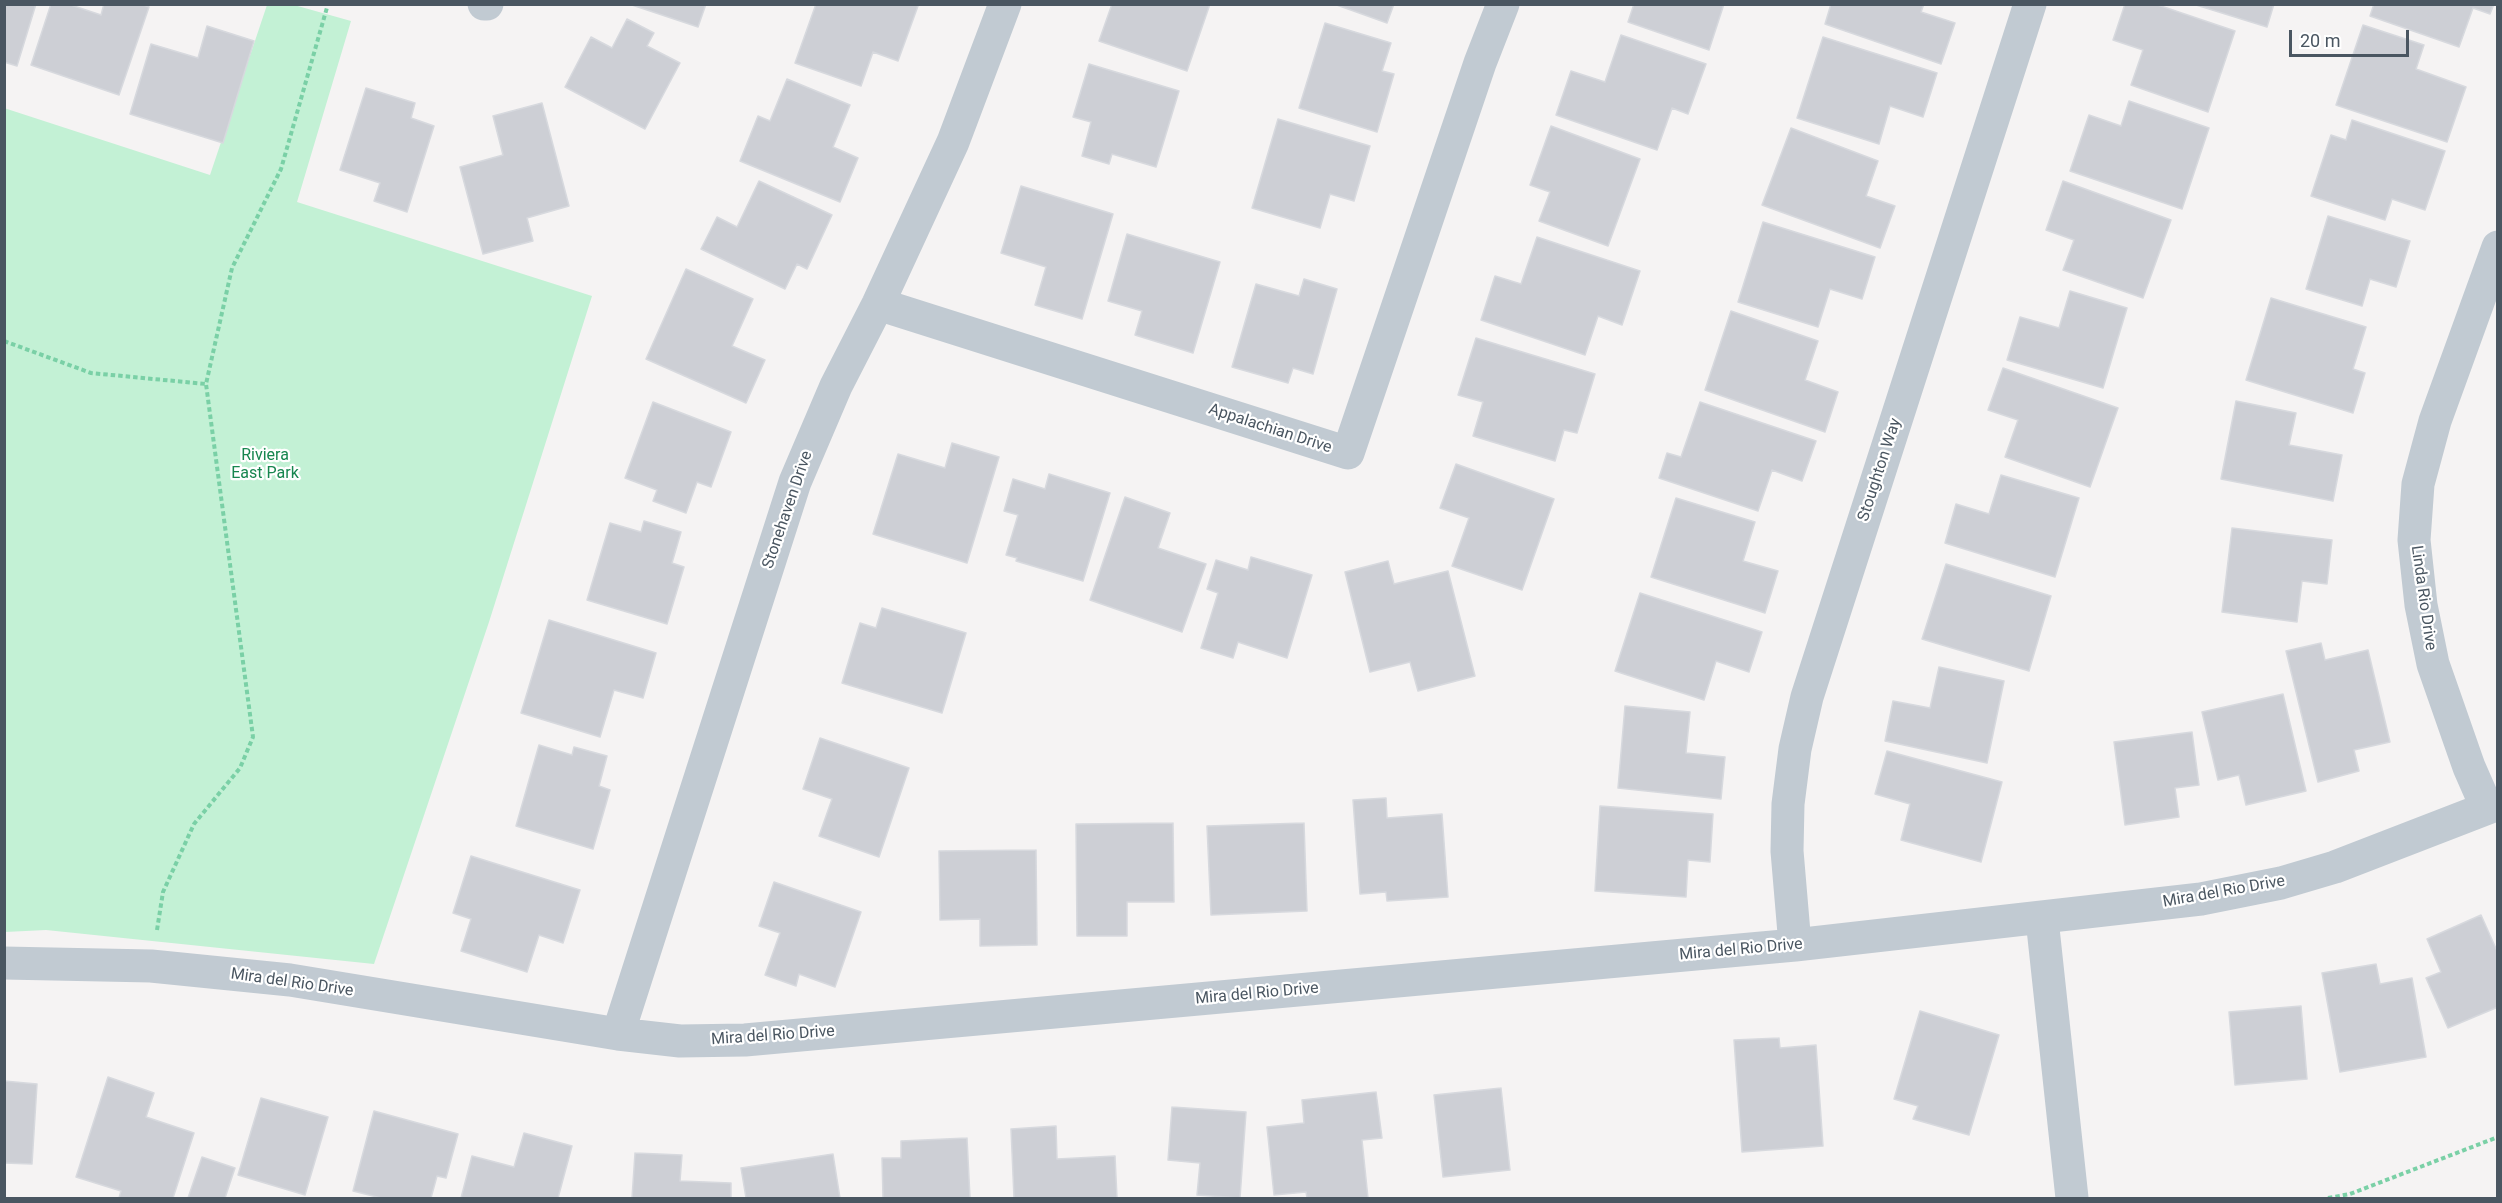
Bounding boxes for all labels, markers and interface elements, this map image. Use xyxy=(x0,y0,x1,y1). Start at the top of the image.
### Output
scale bar xyxy=(2292,18,2412,56)
text: 20 m xyxy=(2300,30,2340,51)
street label: Appalachian Drive xyxy=(1206,400,1334,458)
street label: Stoughton Way xyxy=(1854,416,1906,524)
park label: Riviera East Park xyxy=(231,446,299,484)
street label: Stonehaven Drive xyxy=(759,449,817,571)
street label: Linda Rio Drive xyxy=(2406,544,2440,652)
street label: Mira del Rio Drive xyxy=(2161,872,2287,912)
street label: Mira del Rio Drive xyxy=(1679,935,1803,965)
street label: Mira del Rio Drive xyxy=(229,965,355,1001)
street label: Mira del Rio Drive xyxy=(1195,979,1319,1009)
street label: Mira del Rio Drive xyxy=(711,1022,835,1050)

